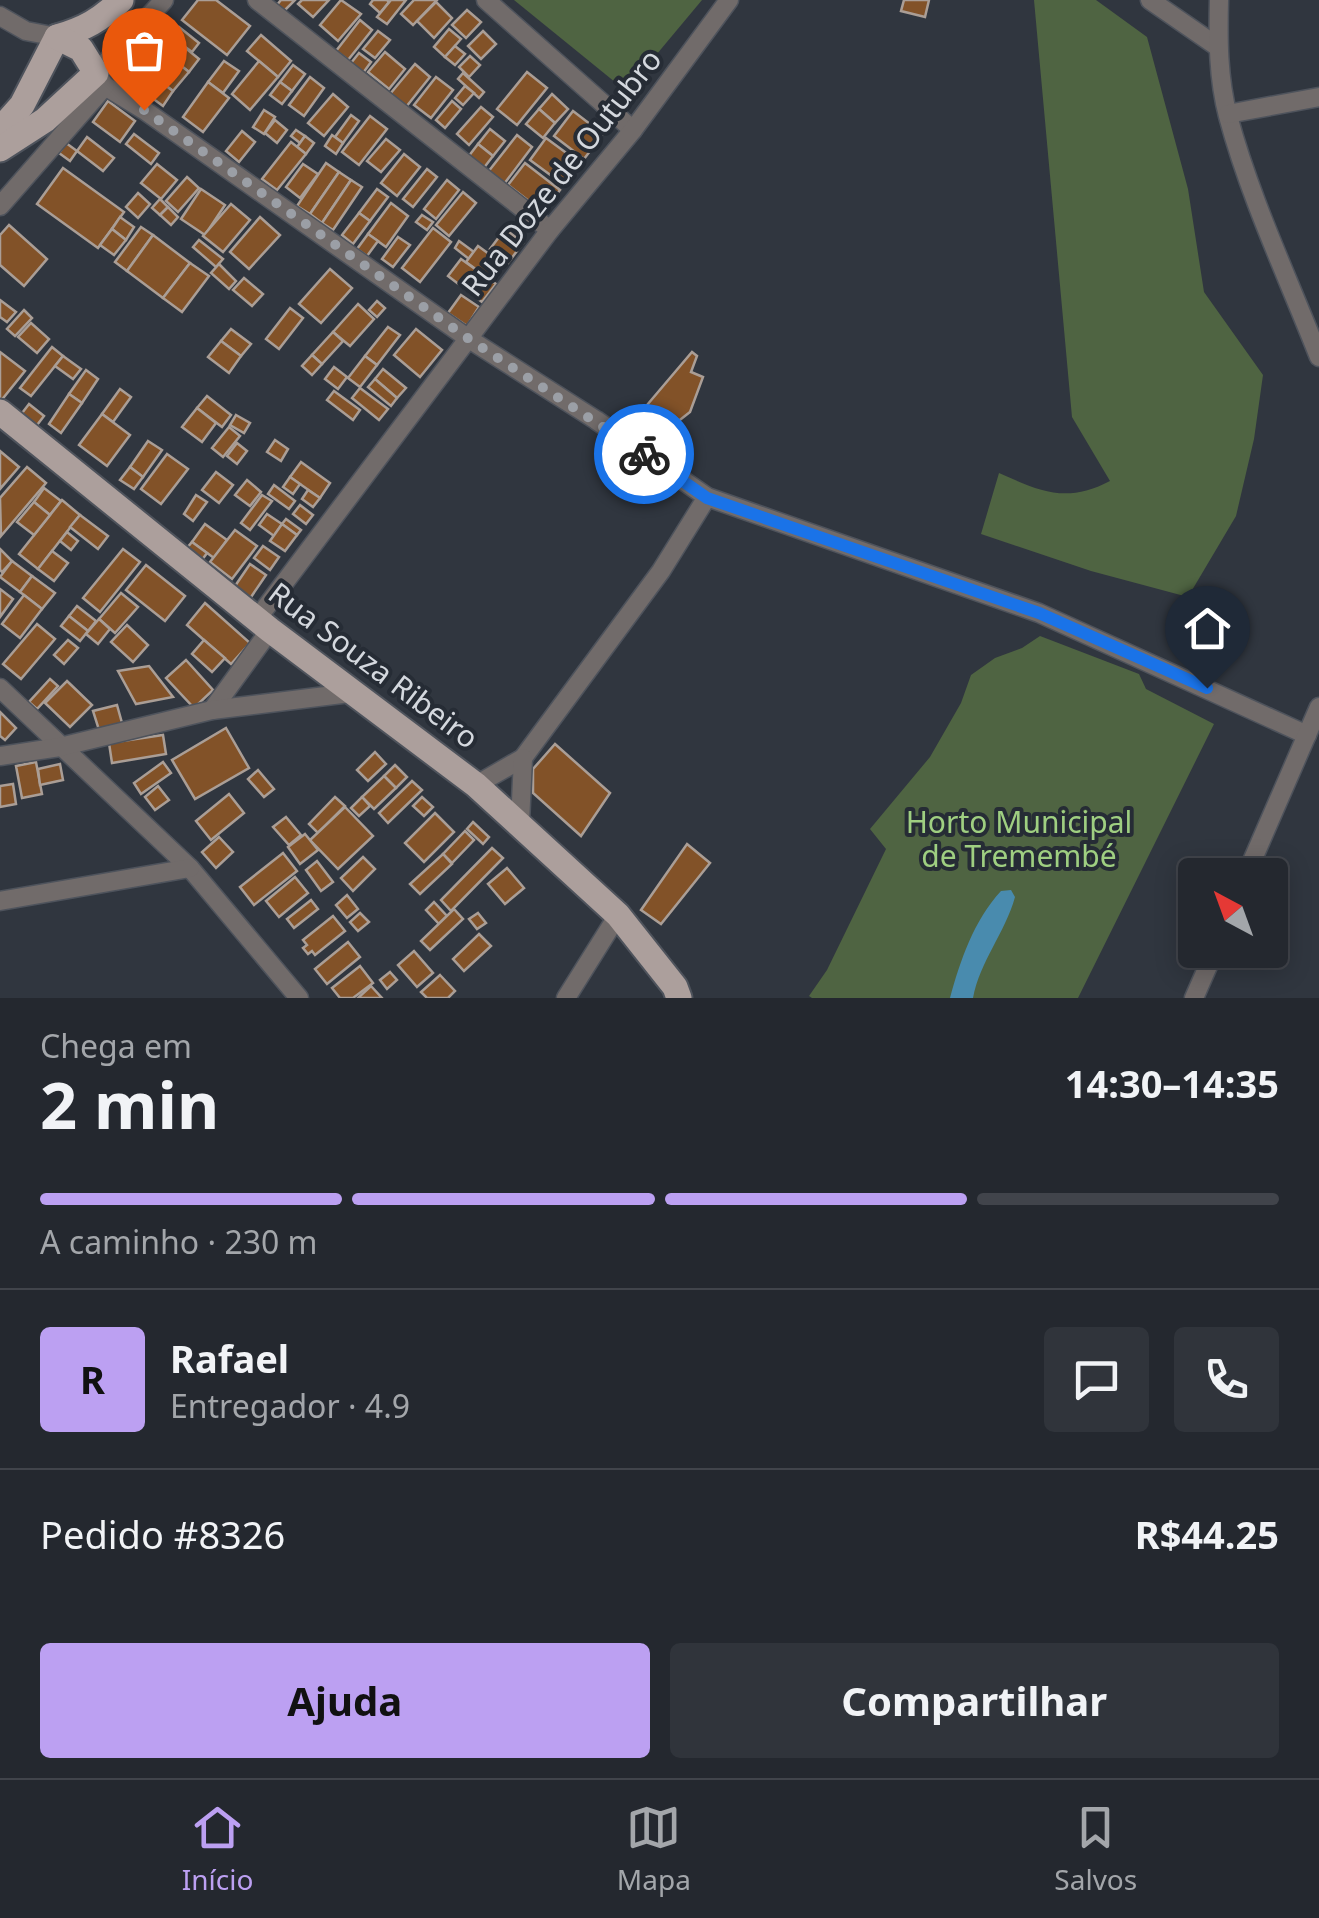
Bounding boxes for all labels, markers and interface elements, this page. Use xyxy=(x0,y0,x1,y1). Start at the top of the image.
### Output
pin xyxy=(102,8,187,111)
icon: bag xyxy=(117,23,172,78)
street label: Rua Doze de Outubro xyxy=(451,40,670,304)
courier xyxy=(594,404,694,504)
icon: bike xyxy=(617,427,672,482)
street label: Rua Souza Ribeiro xyxy=(260,572,487,757)
pin xyxy=(1165,586,1250,689)
icon: home xyxy=(1180,601,1235,656)
park label: Horto Municipal de Tremembé xyxy=(906,801,1132,876)
north arrow xyxy=(1178,858,1288,968)
map controls xyxy=(1178,858,1288,968)
text: Chega em xyxy=(40,1024,192,1067)
text: 14:30–14:35 xyxy=(1065,1057,1279,1109)
text: 2 min xyxy=(40,1060,219,1148)
text: A caminho · 230 m xyxy=(40,1220,318,1263)
button: chat xyxy=(1044,1327,1149,1432)
button: phone xyxy=(1174,1327,1279,1432)
text: Rafael xyxy=(170,1332,289,1384)
text: R xyxy=(80,1353,105,1405)
text: Entregador · 4.9 xyxy=(170,1384,410,1427)
text: Pedido #8326 xyxy=(40,1508,285,1560)
text: R$44.25 xyxy=(1135,1508,1279,1560)
button: Ajuda xyxy=(40,1643,650,1758)
button: Compartilhar xyxy=(670,1643,1279,1758)
tab: Início xyxy=(182,1800,253,1898)
tab: Mapa xyxy=(617,1800,691,1898)
tab: Salvos xyxy=(1054,1800,1137,1898)

